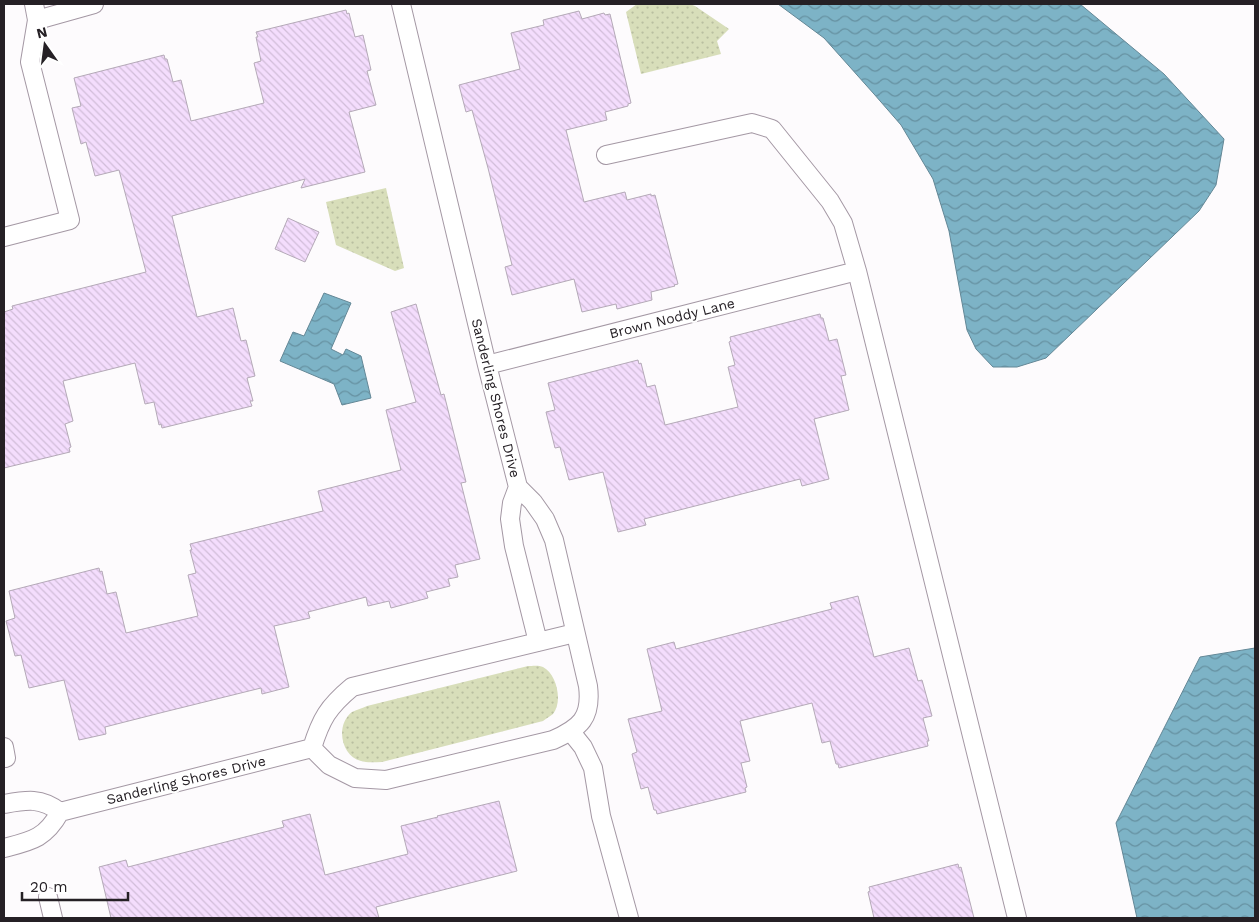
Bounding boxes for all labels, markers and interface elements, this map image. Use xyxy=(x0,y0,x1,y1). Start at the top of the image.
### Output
north arrow xyxy=(20,20,70,70)
text: N xyxy=(35,23,49,41)
street label: Brown Noddy Lane xyxy=(608,295,736,341)
street label: Sanderling Shores Drive xyxy=(468,317,524,479)
street label: Sanderling Shores Drive xyxy=(105,752,267,808)
scale bar xyxy=(22,870,129,902)
text: 20 m xyxy=(30,878,68,896)

